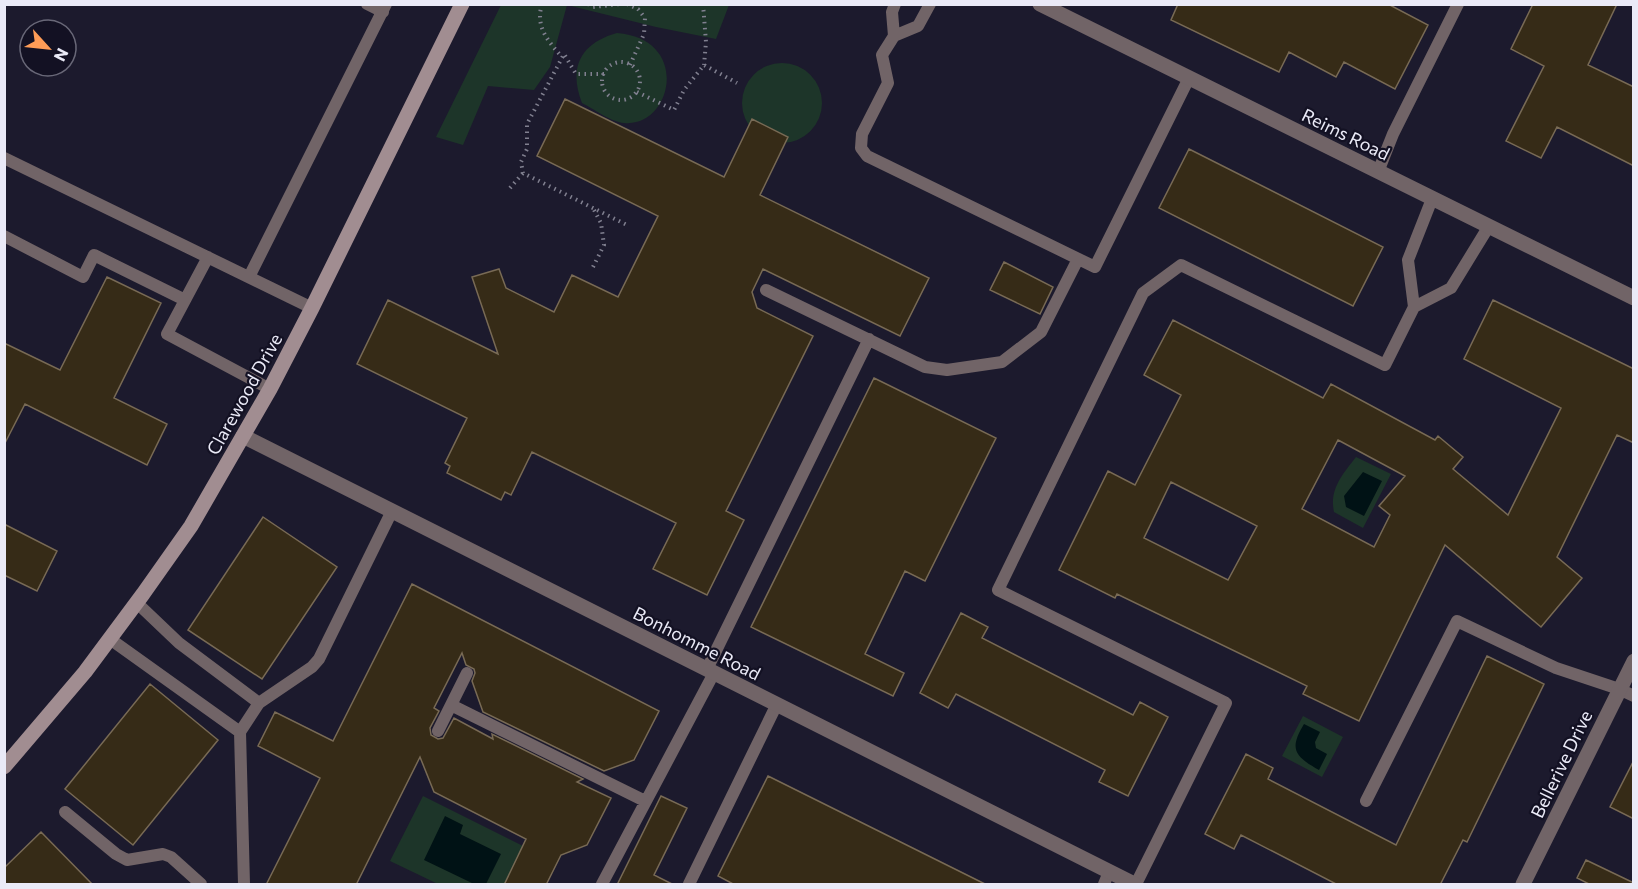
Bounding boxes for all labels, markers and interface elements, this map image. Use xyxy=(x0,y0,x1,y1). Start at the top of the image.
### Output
north arrow xyxy=(18,18,78,78)
text: N xyxy=(51,45,73,65)
street label: Reims Road xyxy=(1298,103,1394,165)
street label: Clarewood Drive xyxy=(202,329,286,459)
street label: Bonhomme Road xyxy=(630,601,764,685)
street label: Bellerive Drive xyxy=(1525,707,1597,821)

